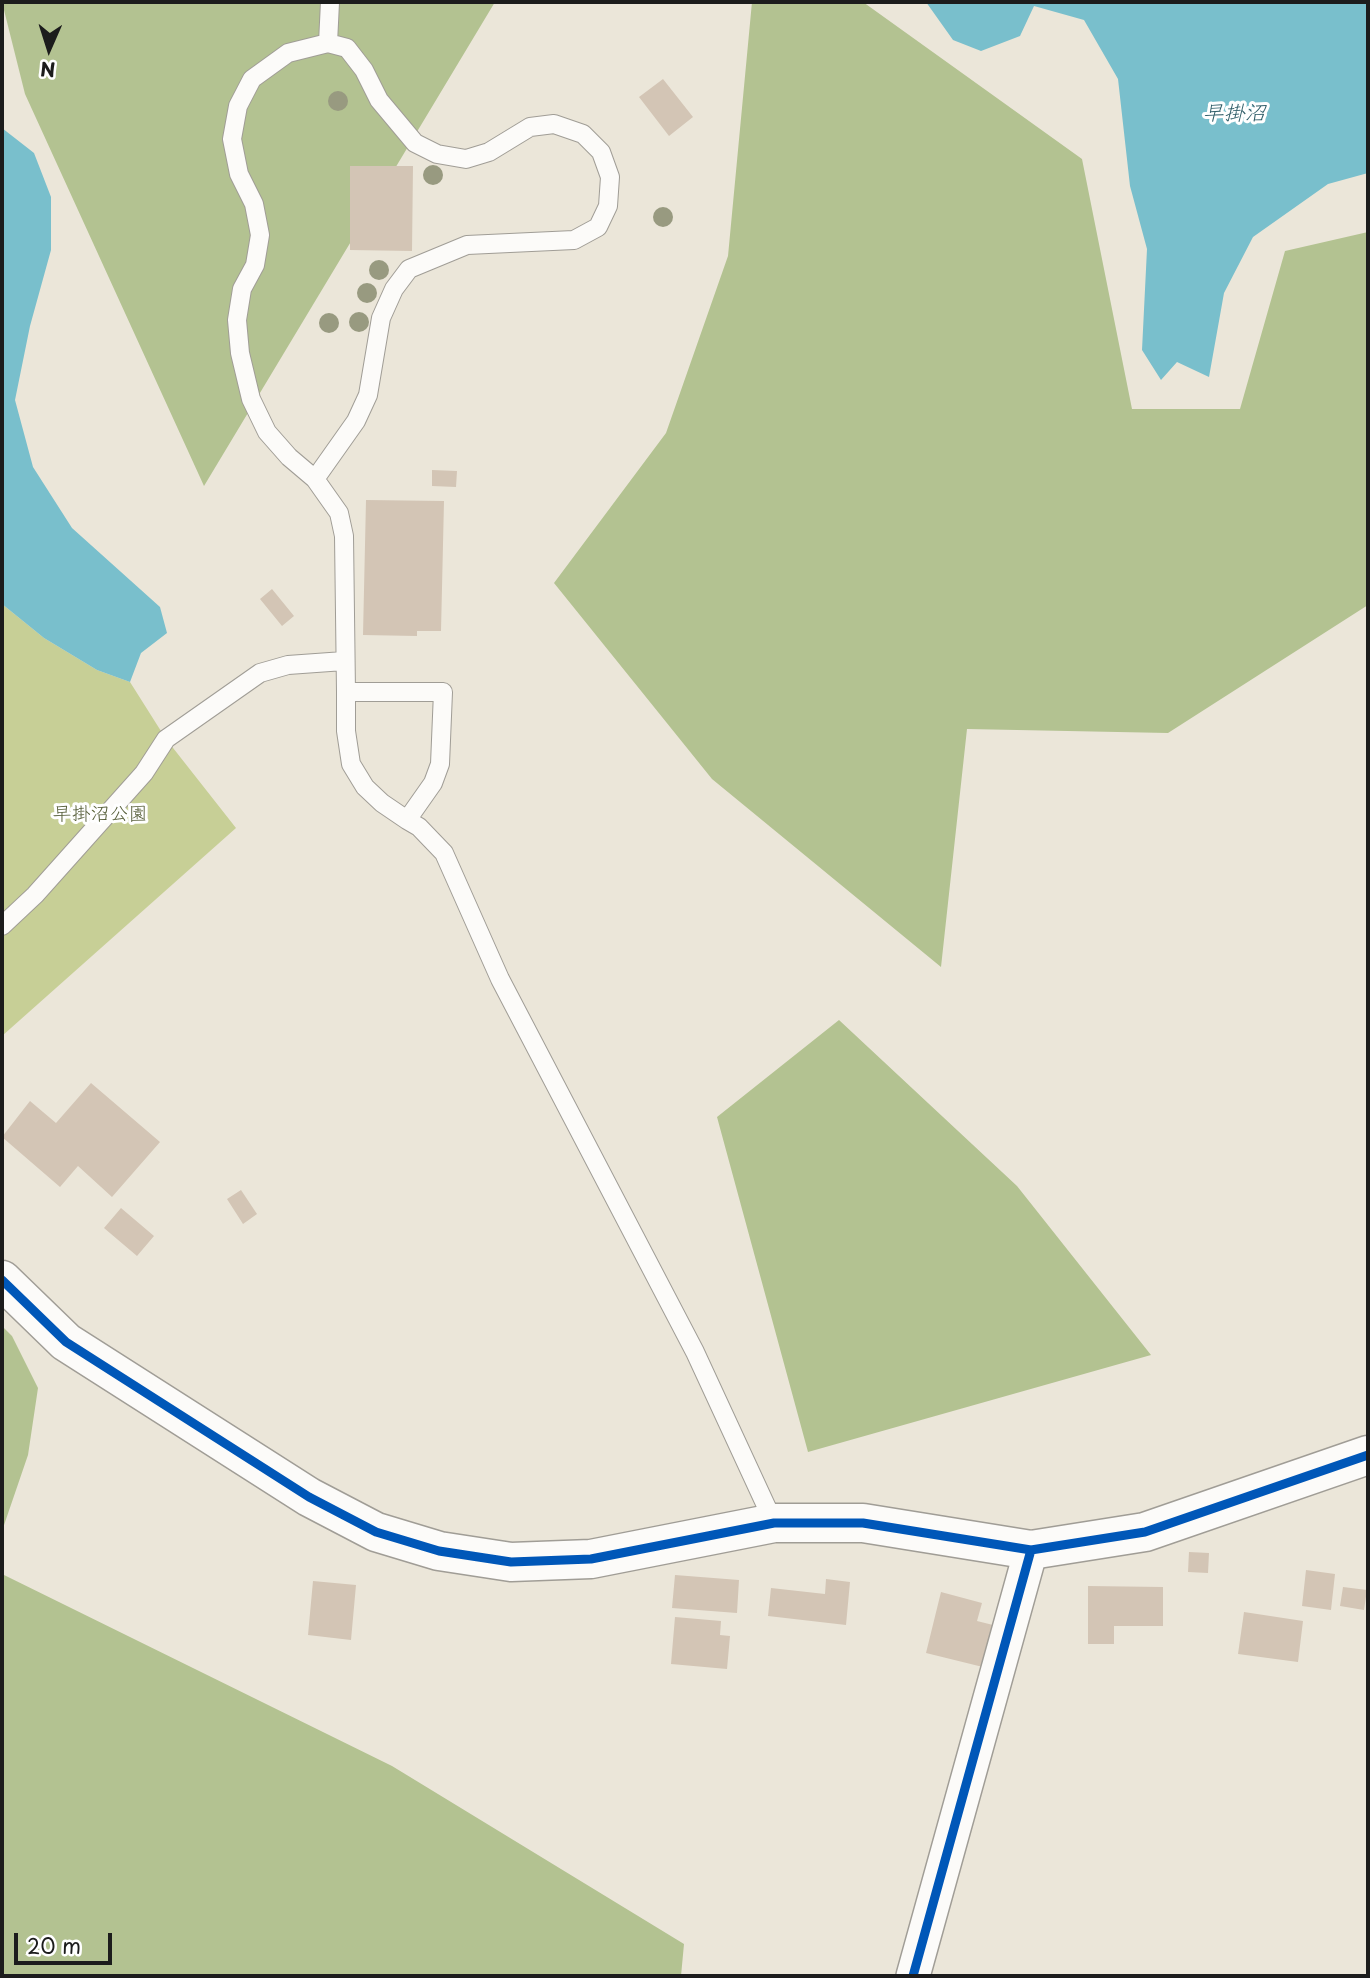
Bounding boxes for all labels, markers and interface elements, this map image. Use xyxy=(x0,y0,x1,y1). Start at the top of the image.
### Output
north arrow xyxy=(14,14,84,84)
text: N xyxy=(40,56,56,84)
water label: 早掛沼 xyxy=(1203,101,1265,127)
park label: 早掛沼公園 xyxy=(53,804,147,826)
scale bar xyxy=(18,1918,116,1962)
text: 20 m xyxy=(27,1929,81,1961)

